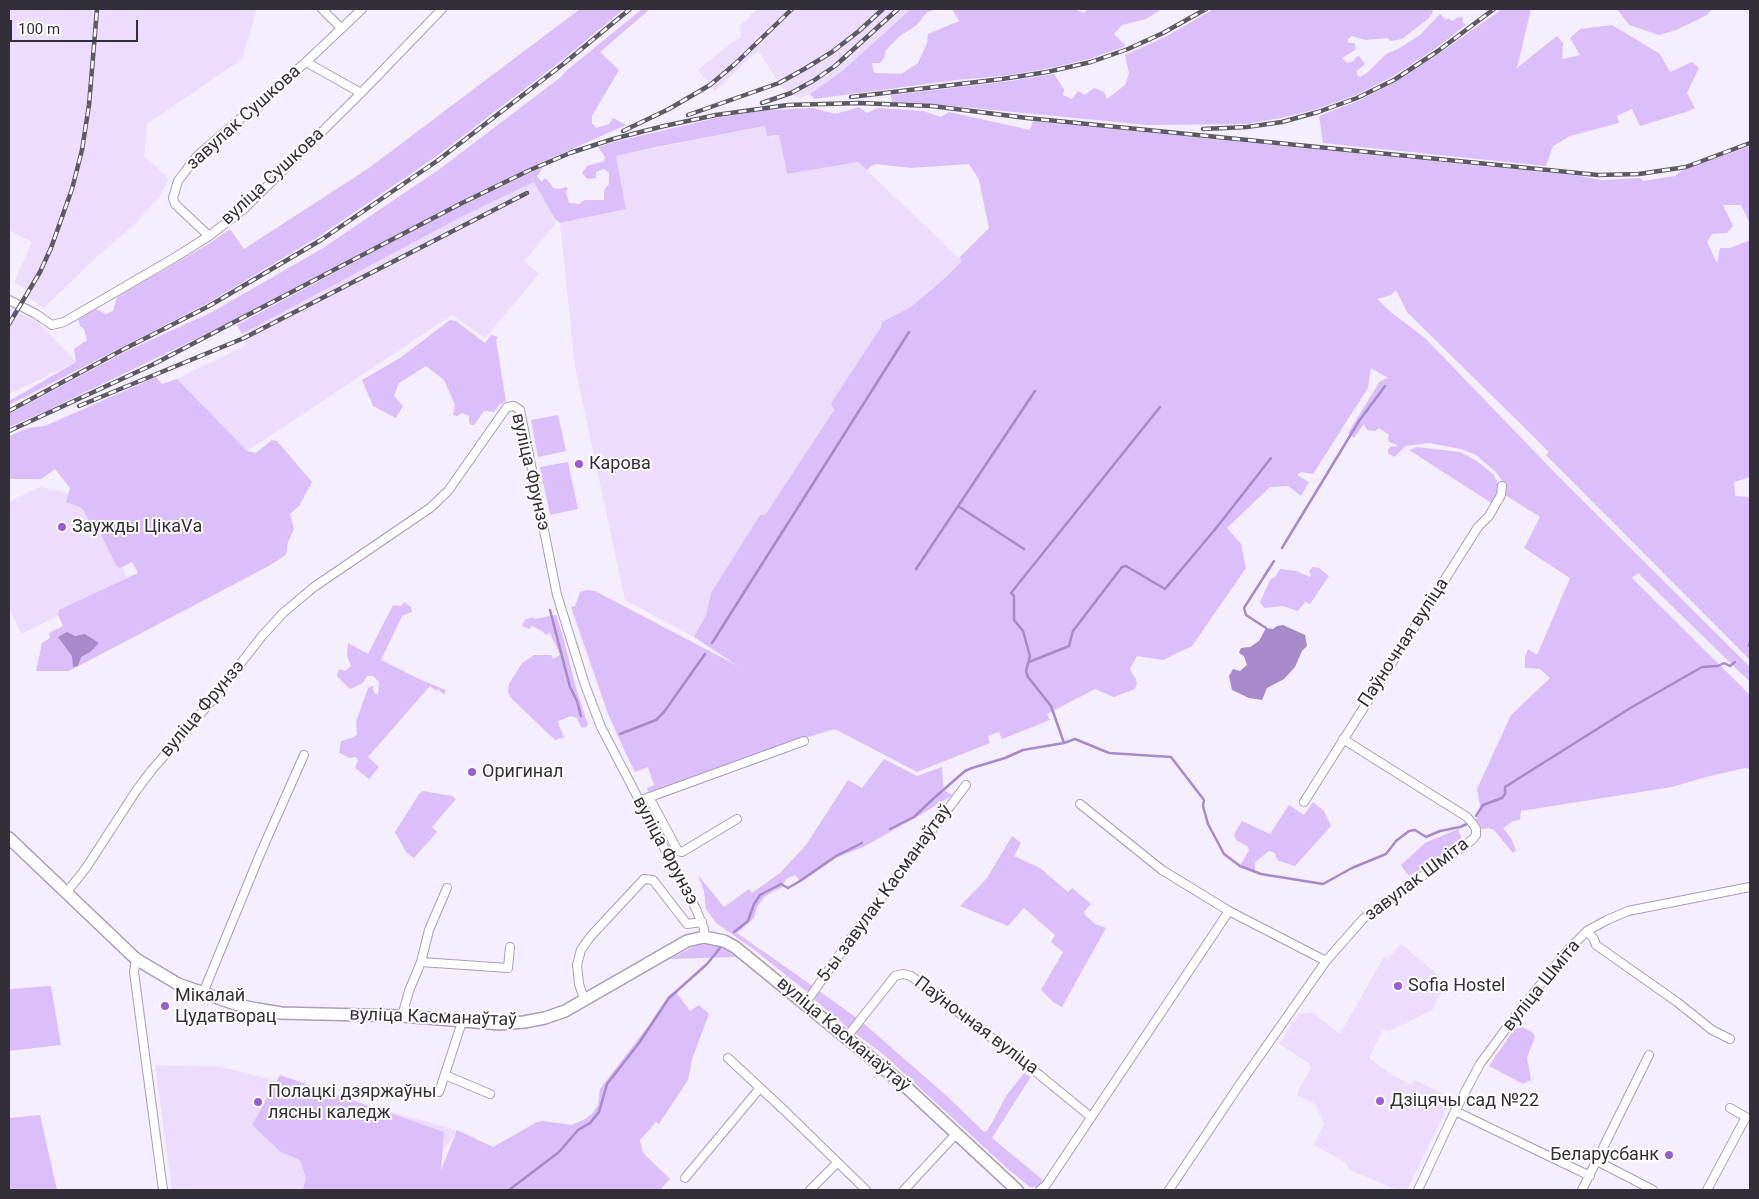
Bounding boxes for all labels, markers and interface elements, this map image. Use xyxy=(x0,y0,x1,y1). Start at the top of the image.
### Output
scale bar xyxy=(12,10,140,42)
text: 100 m xyxy=(18,20,60,38)
street label: завулак Сушкова xyxy=(182,61,306,175)
street label: вуліца Сушкова xyxy=(217,124,329,230)
street label: вуліца Фрунзэ xyxy=(506,411,554,533)
place label: Карова xyxy=(589,453,651,475)
marker: Карова xyxy=(573,458,585,470)
place label: Заужды ЦікаVа xyxy=(72,516,202,538)
marker: Заужды ЦікаVа xyxy=(56,521,68,533)
street label: Паўночная вуліца xyxy=(1354,574,1454,712)
street label: вуліца Фрунзэ xyxy=(156,656,250,762)
place label: Оригинал xyxy=(482,761,563,783)
marker: Оригинал xyxy=(466,766,478,778)
street label: вуліца Фрунзэ xyxy=(627,793,703,909)
street label: 5-ы завулак Касманаўтаў xyxy=(813,801,957,987)
street label: завулак Шміта xyxy=(1361,834,1473,926)
street label: вуліца Шміта xyxy=(1499,936,1585,1036)
street label: Паўночная вуліца xyxy=(910,972,1042,1080)
street label: вуліца Касманаўтаў xyxy=(772,973,914,1097)
place label: Sofia Hostel xyxy=(1408,975,1505,997)
marker: Sofia Hostel xyxy=(1392,980,1404,992)
place label: Мікалай Цудатворац xyxy=(175,985,276,1028)
marker: Мікалай Цудатворац xyxy=(159,1000,171,1012)
street label: вуліца Касманаўтаў xyxy=(349,1004,517,1032)
place label: Полацкі дзяржаўны лясны каледж xyxy=(268,1081,437,1124)
place label: Дзіцячы сад №22 xyxy=(1390,1090,1539,1112)
marker: Дзіцячы сад №22 xyxy=(1374,1095,1386,1107)
marker: Полацкі дзяржаўны лясны каледж xyxy=(252,1096,264,1108)
place label: Беларусбанк xyxy=(1550,1144,1659,1166)
marker: Беларусбанк xyxy=(1663,1149,1675,1161)

